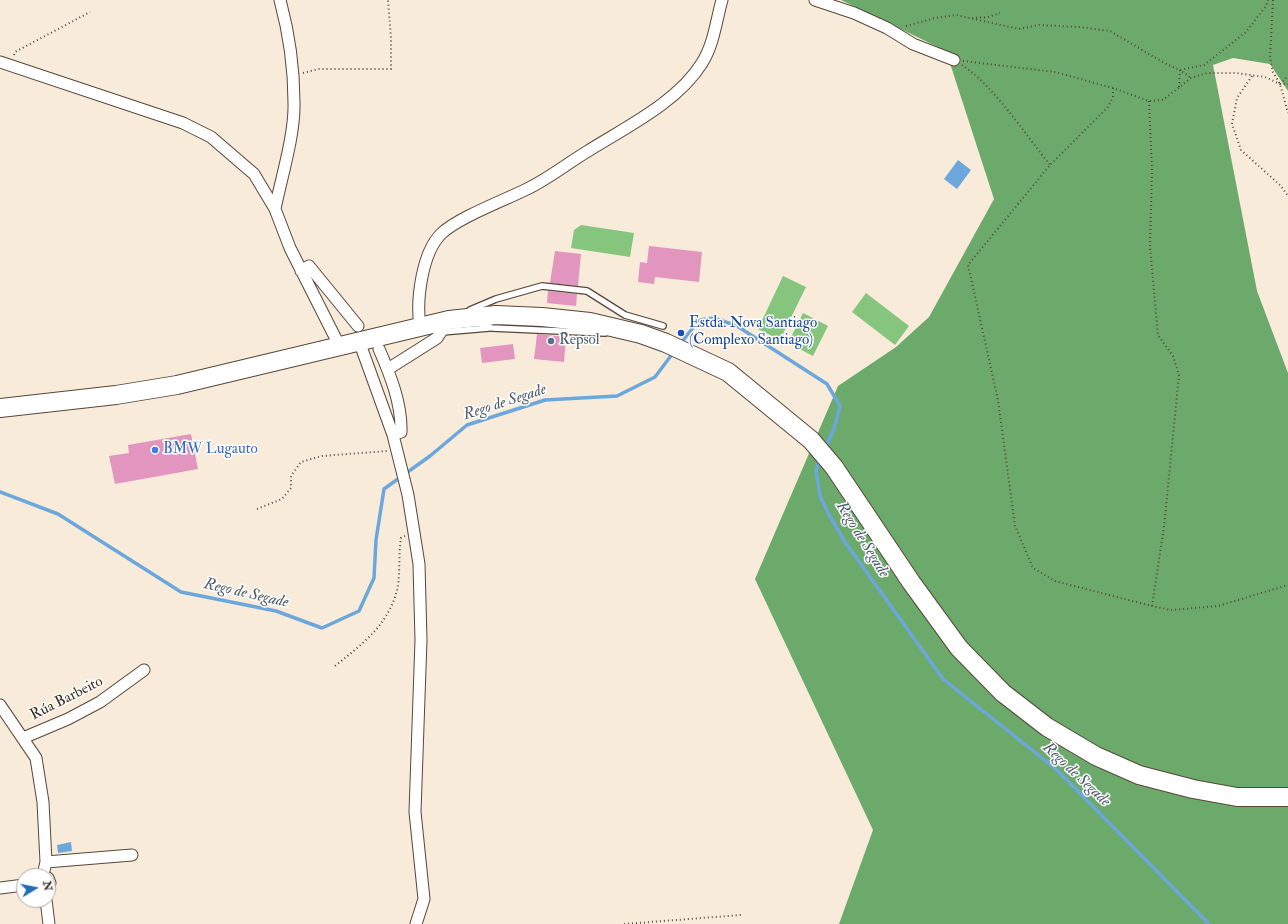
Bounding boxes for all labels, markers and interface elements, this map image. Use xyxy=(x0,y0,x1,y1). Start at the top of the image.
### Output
place label: Estda. Nova Santiago (Complexo Santiago) xyxy=(689,315,817,350)
marker: Estda. Nova Santiago (Complexo Santiago) xyxy=(676,328,686,338)
place label: Repsol xyxy=(559,332,600,350)
marker: Repsol xyxy=(546,336,556,346)
water label: Rego de Segade xyxy=(461,381,549,425)
place label: BMW Lugauto xyxy=(163,441,258,459)
marker: BMW Lugauto xyxy=(150,445,160,455)
water label: Rego de Segade xyxy=(831,498,893,582)
water label: Rego de Segade xyxy=(202,575,290,613)
street label: Rúa Barbeito xyxy=(28,673,106,725)
water label: Rego de Segade xyxy=(1038,739,1114,811)
north arrow xyxy=(16,868,56,908)
text: N xyxy=(40,880,55,892)

